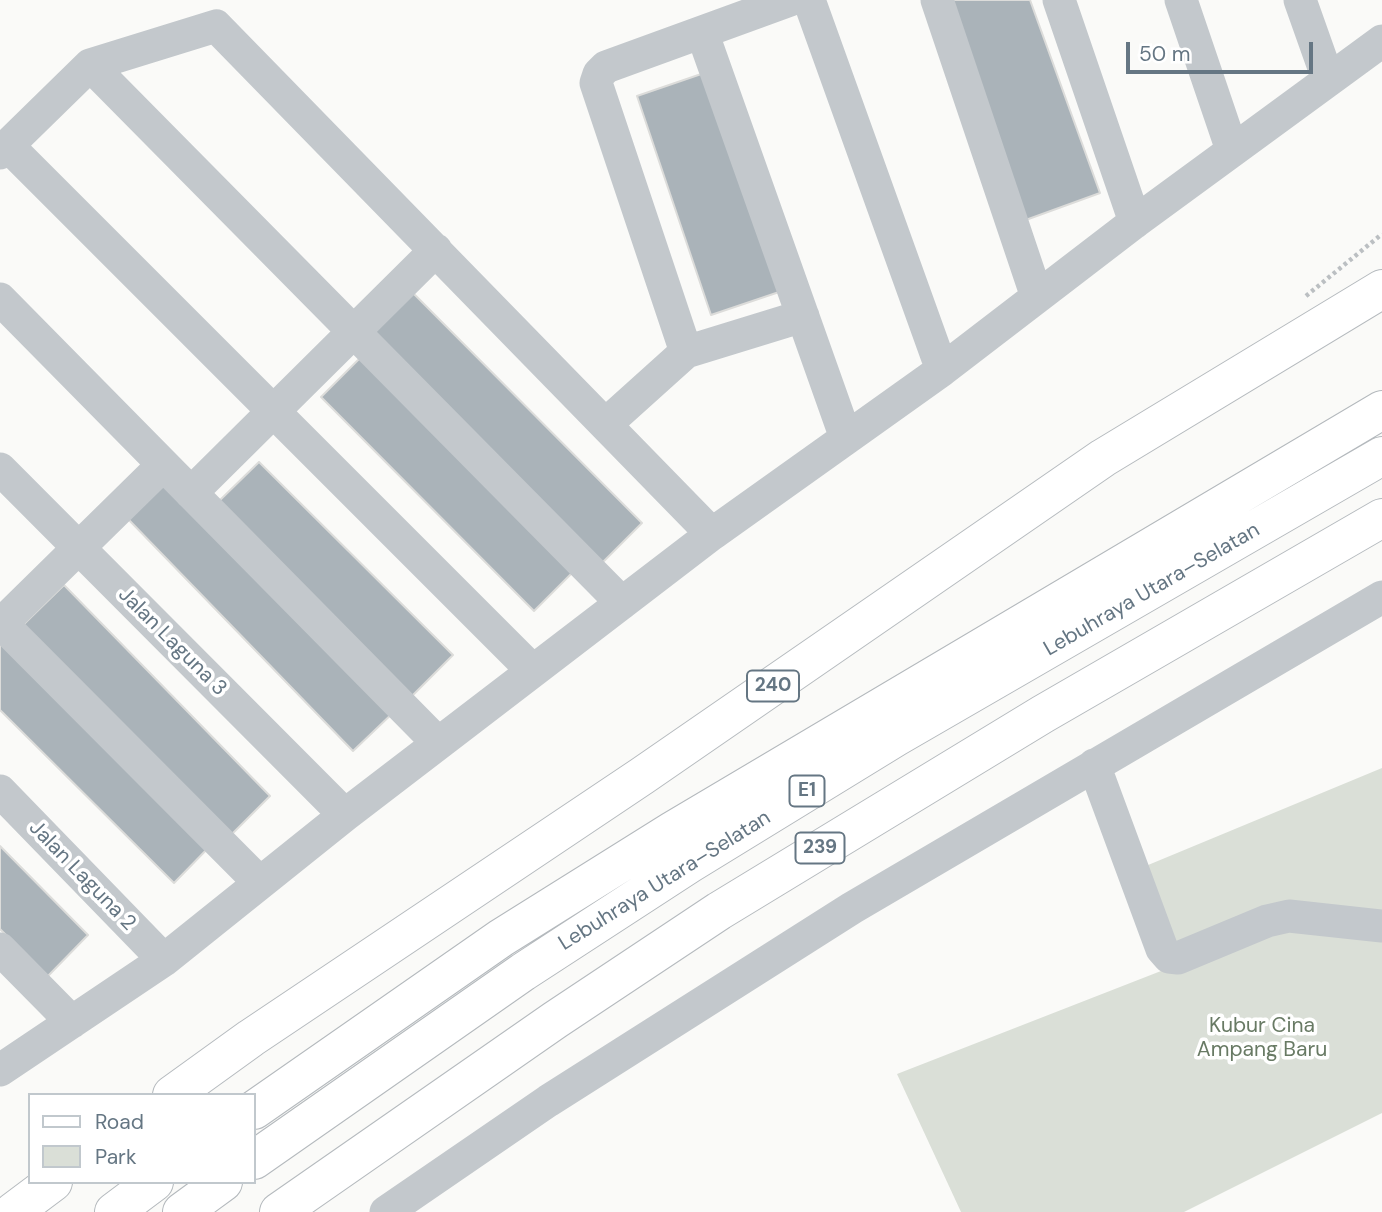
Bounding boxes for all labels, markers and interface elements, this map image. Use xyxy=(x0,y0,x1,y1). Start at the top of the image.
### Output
scale bar xyxy=(1130,28,1317,72)
text: 50 m xyxy=(1139,40,1190,68)
street label: Lebuhraya Utara–Selatan xyxy=(1040,518,1264,662)
street label: Jalan Laguna 3 xyxy=(112,582,232,702)
road number: 240 xyxy=(747,670,799,702)
road number: E1 xyxy=(790,776,824,806)
street label: Lebuhraya Utara–Selatan xyxy=(554,805,776,957)
street label: Jalan Laguna 2 xyxy=(23,816,141,936)
road number: 239 xyxy=(796,832,844,863)
park label: Kubur Cina Ampang Baru xyxy=(1197,1013,1327,1063)
legend xyxy=(28,1093,256,1184)
text: Road xyxy=(95,1108,144,1136)
text: Park xyxy=(95,1143,136,1171)

